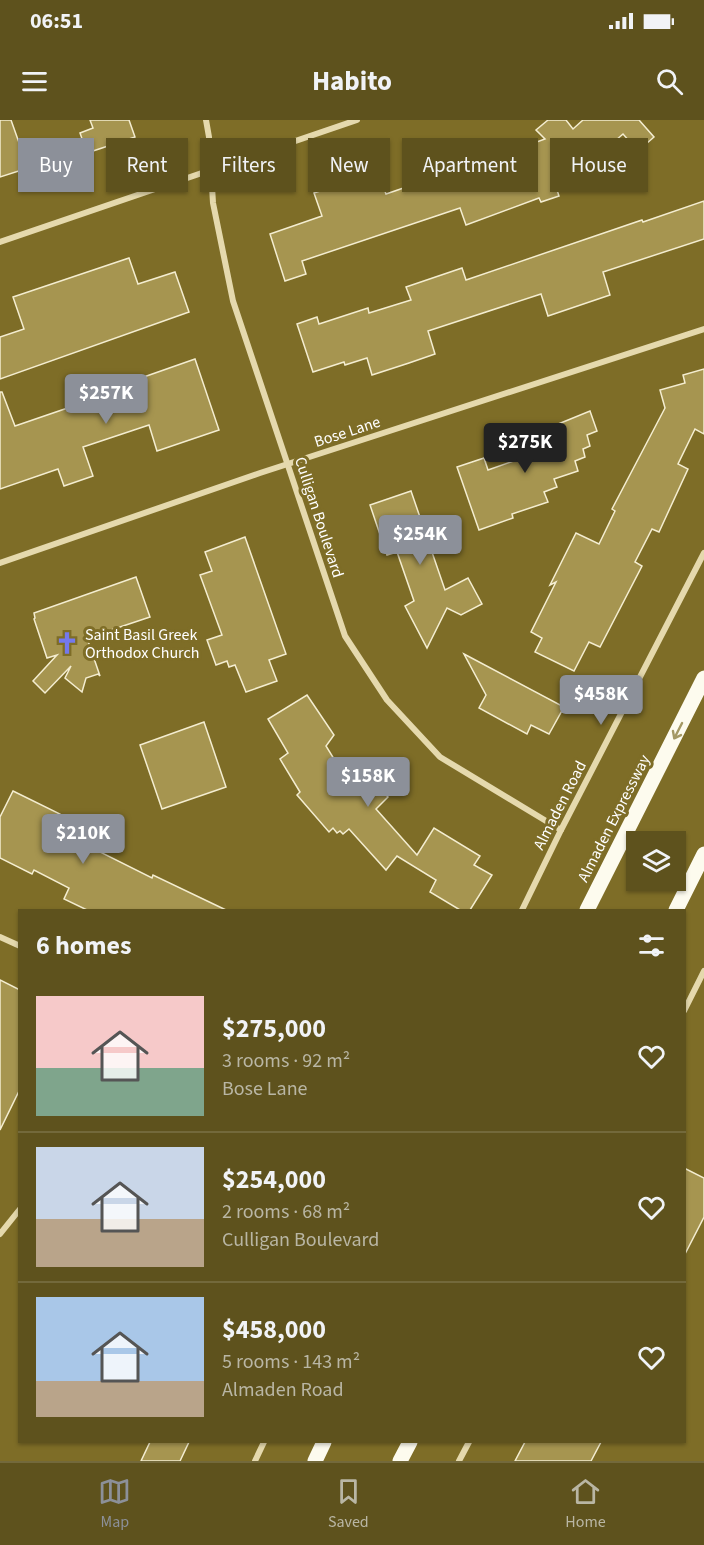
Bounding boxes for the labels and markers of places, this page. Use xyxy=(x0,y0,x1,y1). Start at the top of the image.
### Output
pin: $257K xyxy=(64,374,148,425)
pin: $275K xyxy=(483,423,567,474)
pin: $254K xyxy=(378,515,462,566)
place label: Saint Basil Greek Orthodox Church xyxy=(85,624,200,664)
church icon: Saint Basil Greek Orthodox Church xyxy=(54,630,80,656)
pin: $458K xyxy=(559,675,643,726)
pin: $158K xyxy=(326,757,410,808)
pin: $210K xyxy=(41,814,125,865)

